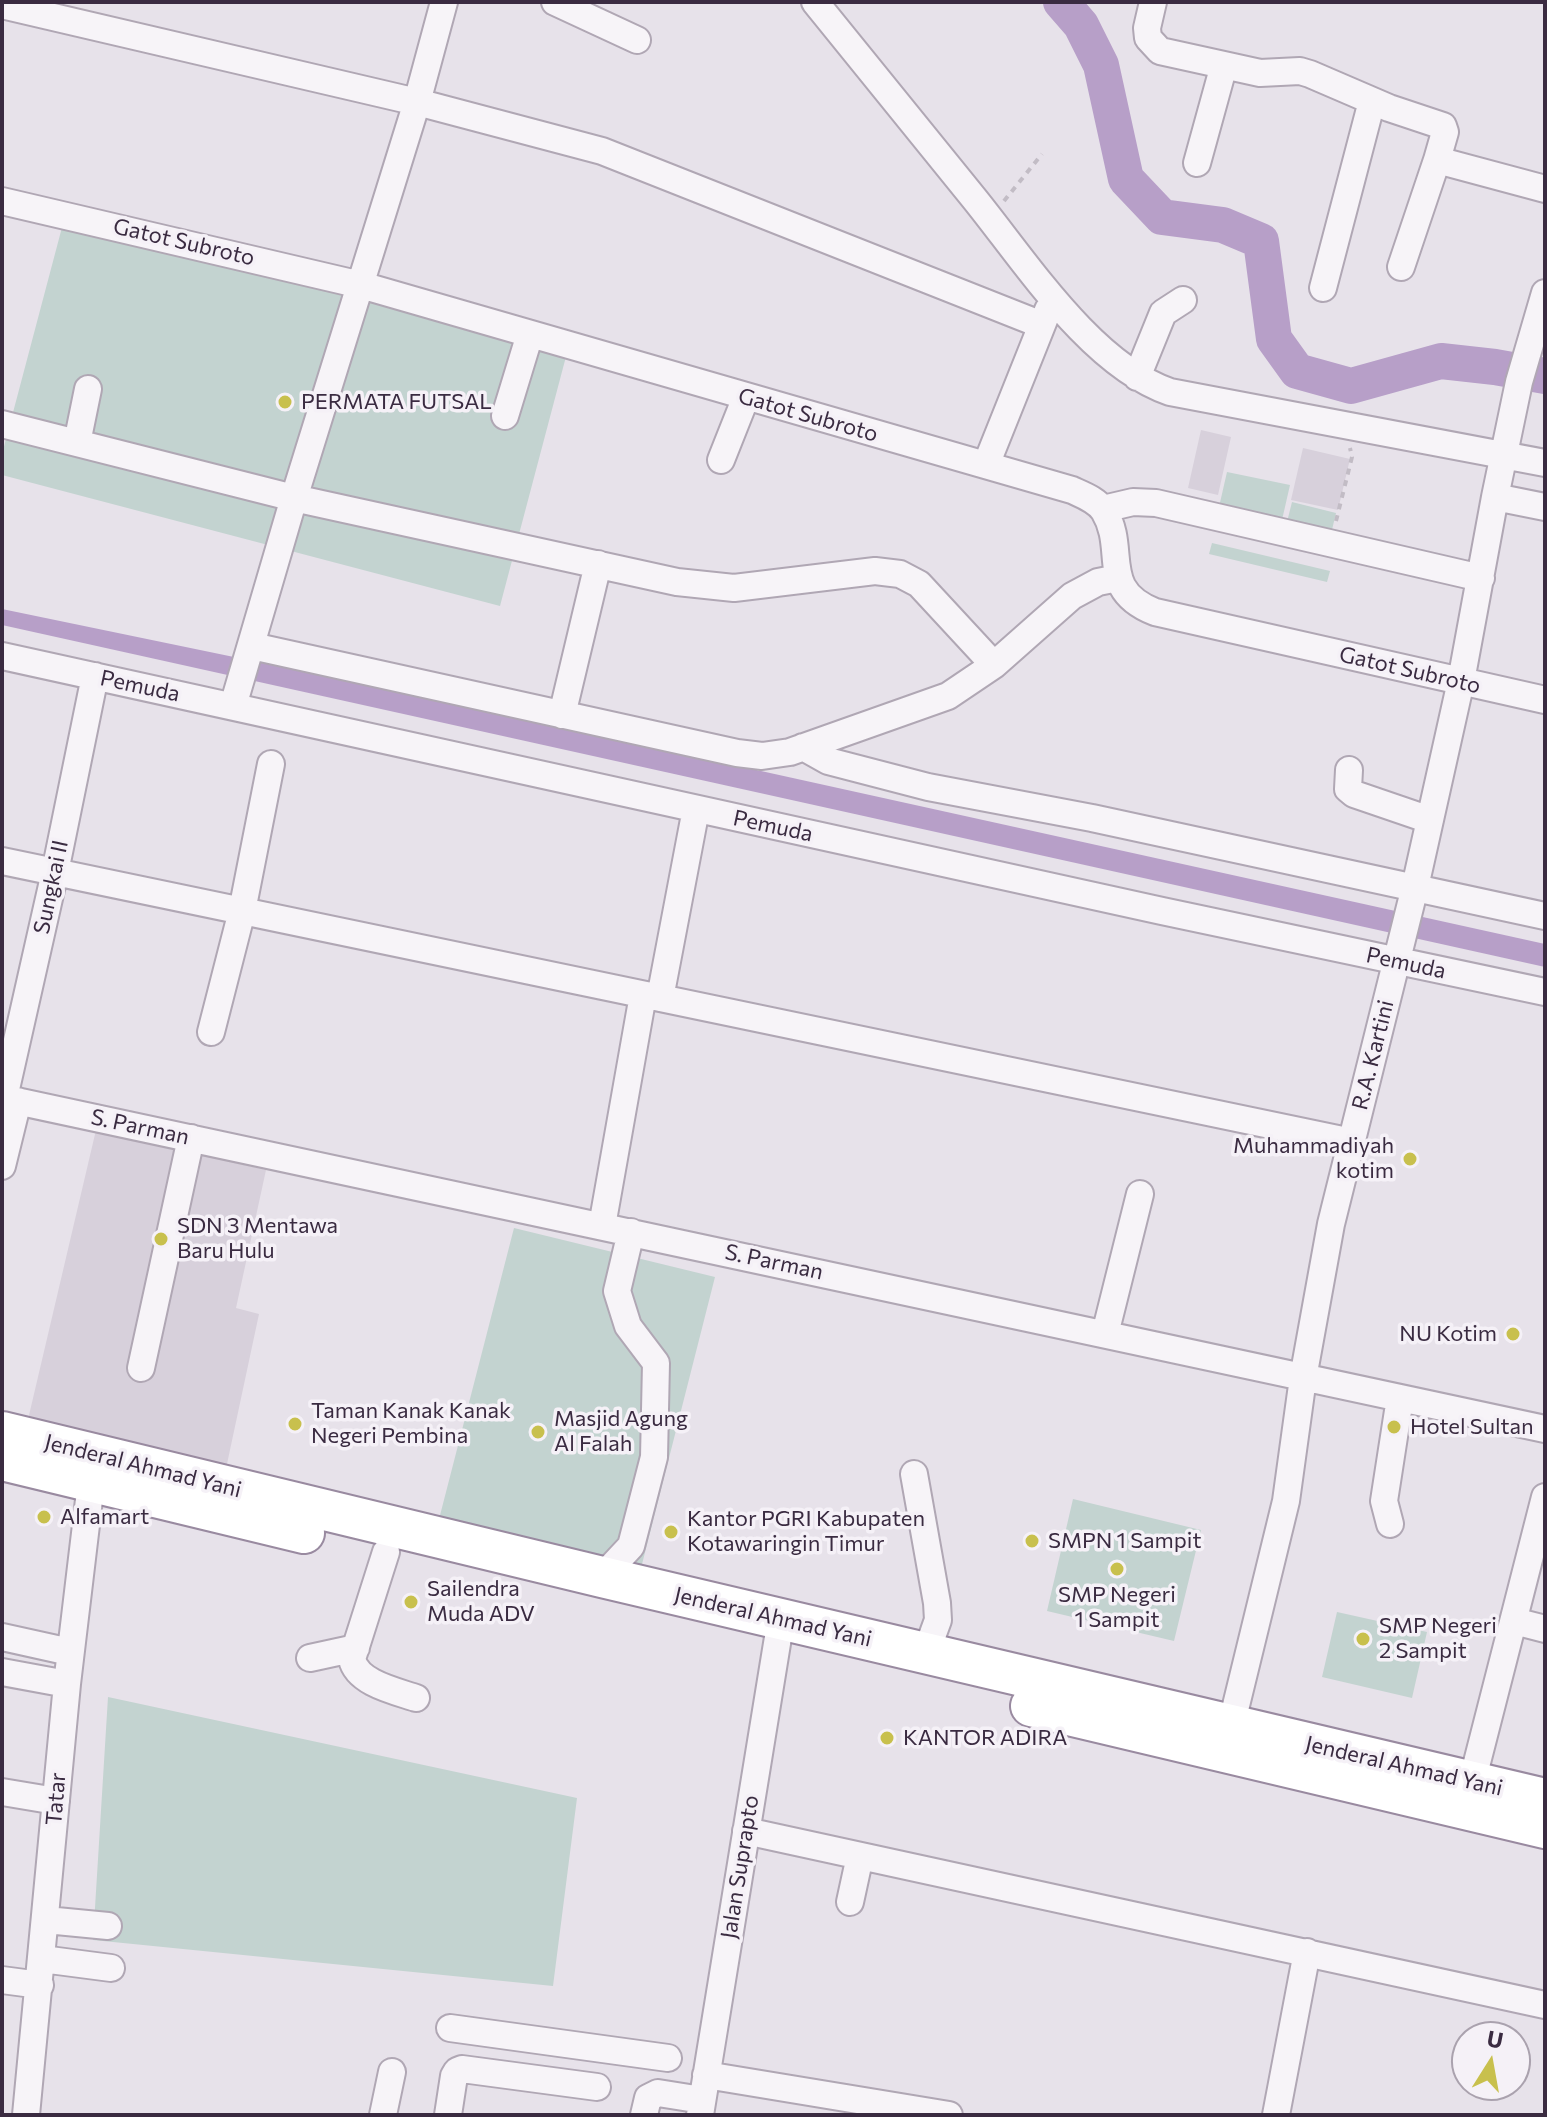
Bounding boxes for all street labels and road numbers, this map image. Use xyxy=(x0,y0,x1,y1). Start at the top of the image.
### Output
street label: Gatot Subroto xyxy=(111,213,257,271)
street label: Gatot Subroto xyxy=(735,382,881,448)
street label: Gatot Subroto xyxy=(1337,641,1483,699)
street label: Pemuda xyxy=(98,665,182,707)
street label: Pemuda xyxy=(731,805,815,847)
street label: Sungkai II xyxy=(28,838,74,936)
street label: Pemuda xyxy=(1364,942,1448,984)
street label: R.A. Kartini xyxy=(1347,997,1399,1113)
street label: S. Parman xyxy=(88,1104,192,1150)
street label: S. Parman xyxy=(722,1239,826,1285)
street label: Jenderal Ahmad Yani xyxy=(42,1429,244,1503)
street label: Jenderal Ahmad Yani xyxy=(672,1581,874,1653)
street label: Jenderal Ahmad Yani xyxy=(1303,1730,1505,1802)
street label: Tatar xyxy=(41,1771,71,1827)
street label: Jalan Suprapto xyxy=(716,1793,764,1941)

